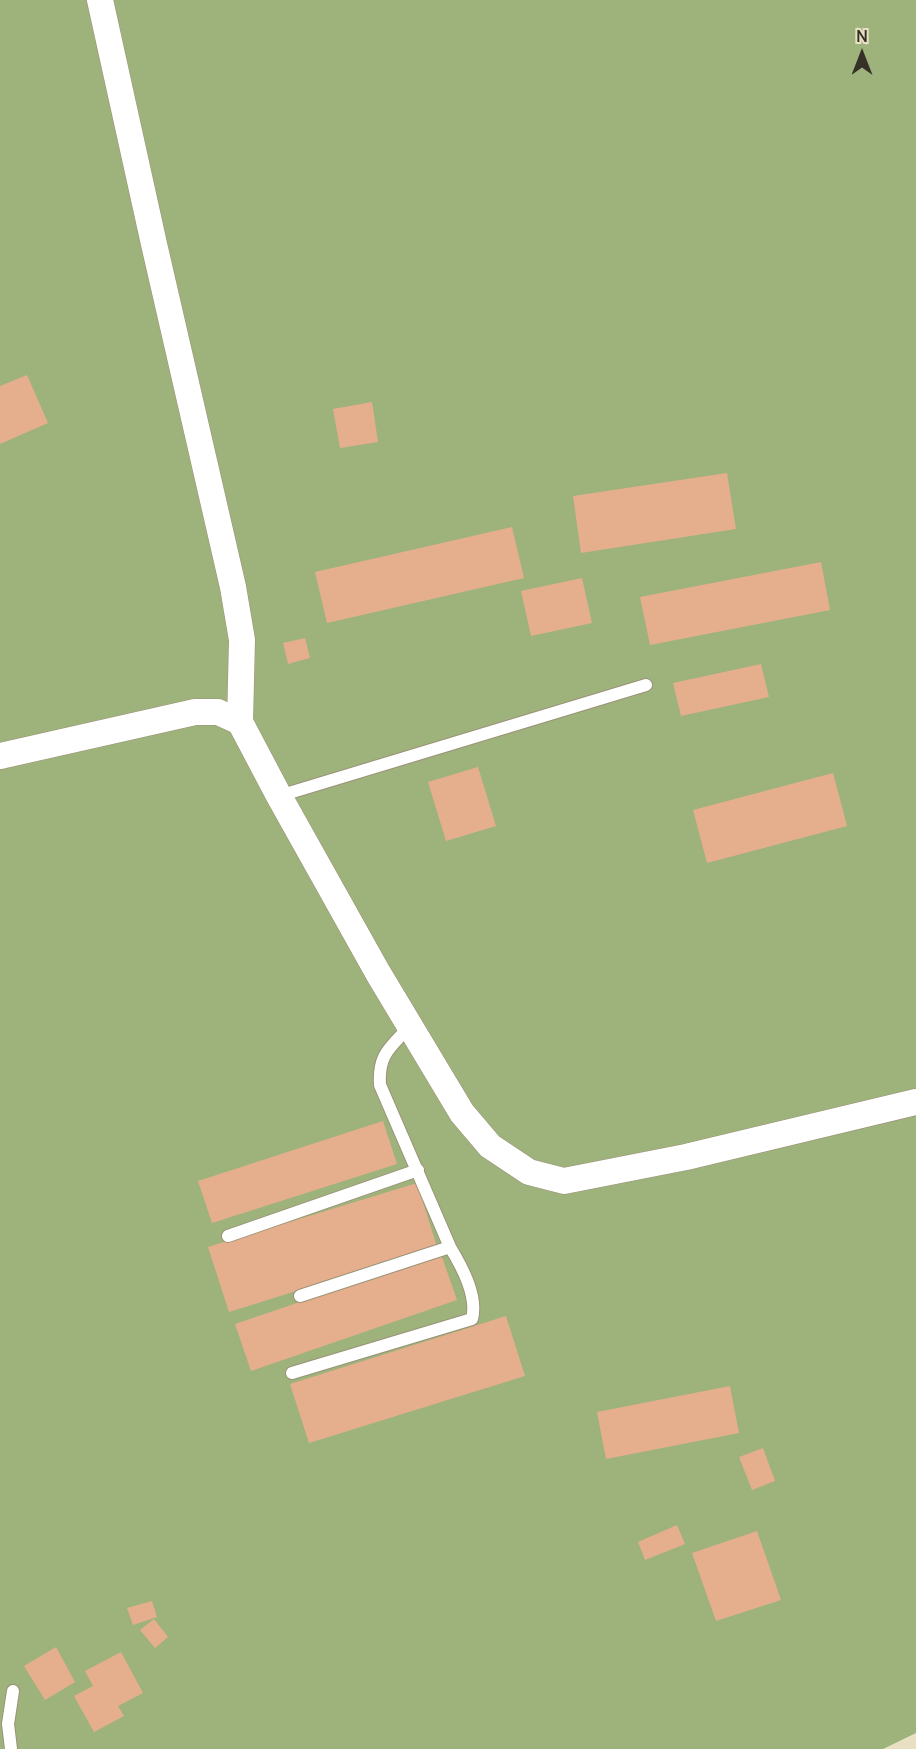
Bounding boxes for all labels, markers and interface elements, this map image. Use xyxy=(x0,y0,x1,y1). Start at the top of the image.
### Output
north arrow xyxy=(832,24,892,84)
text: N xyxy=(856,25,868,47)

